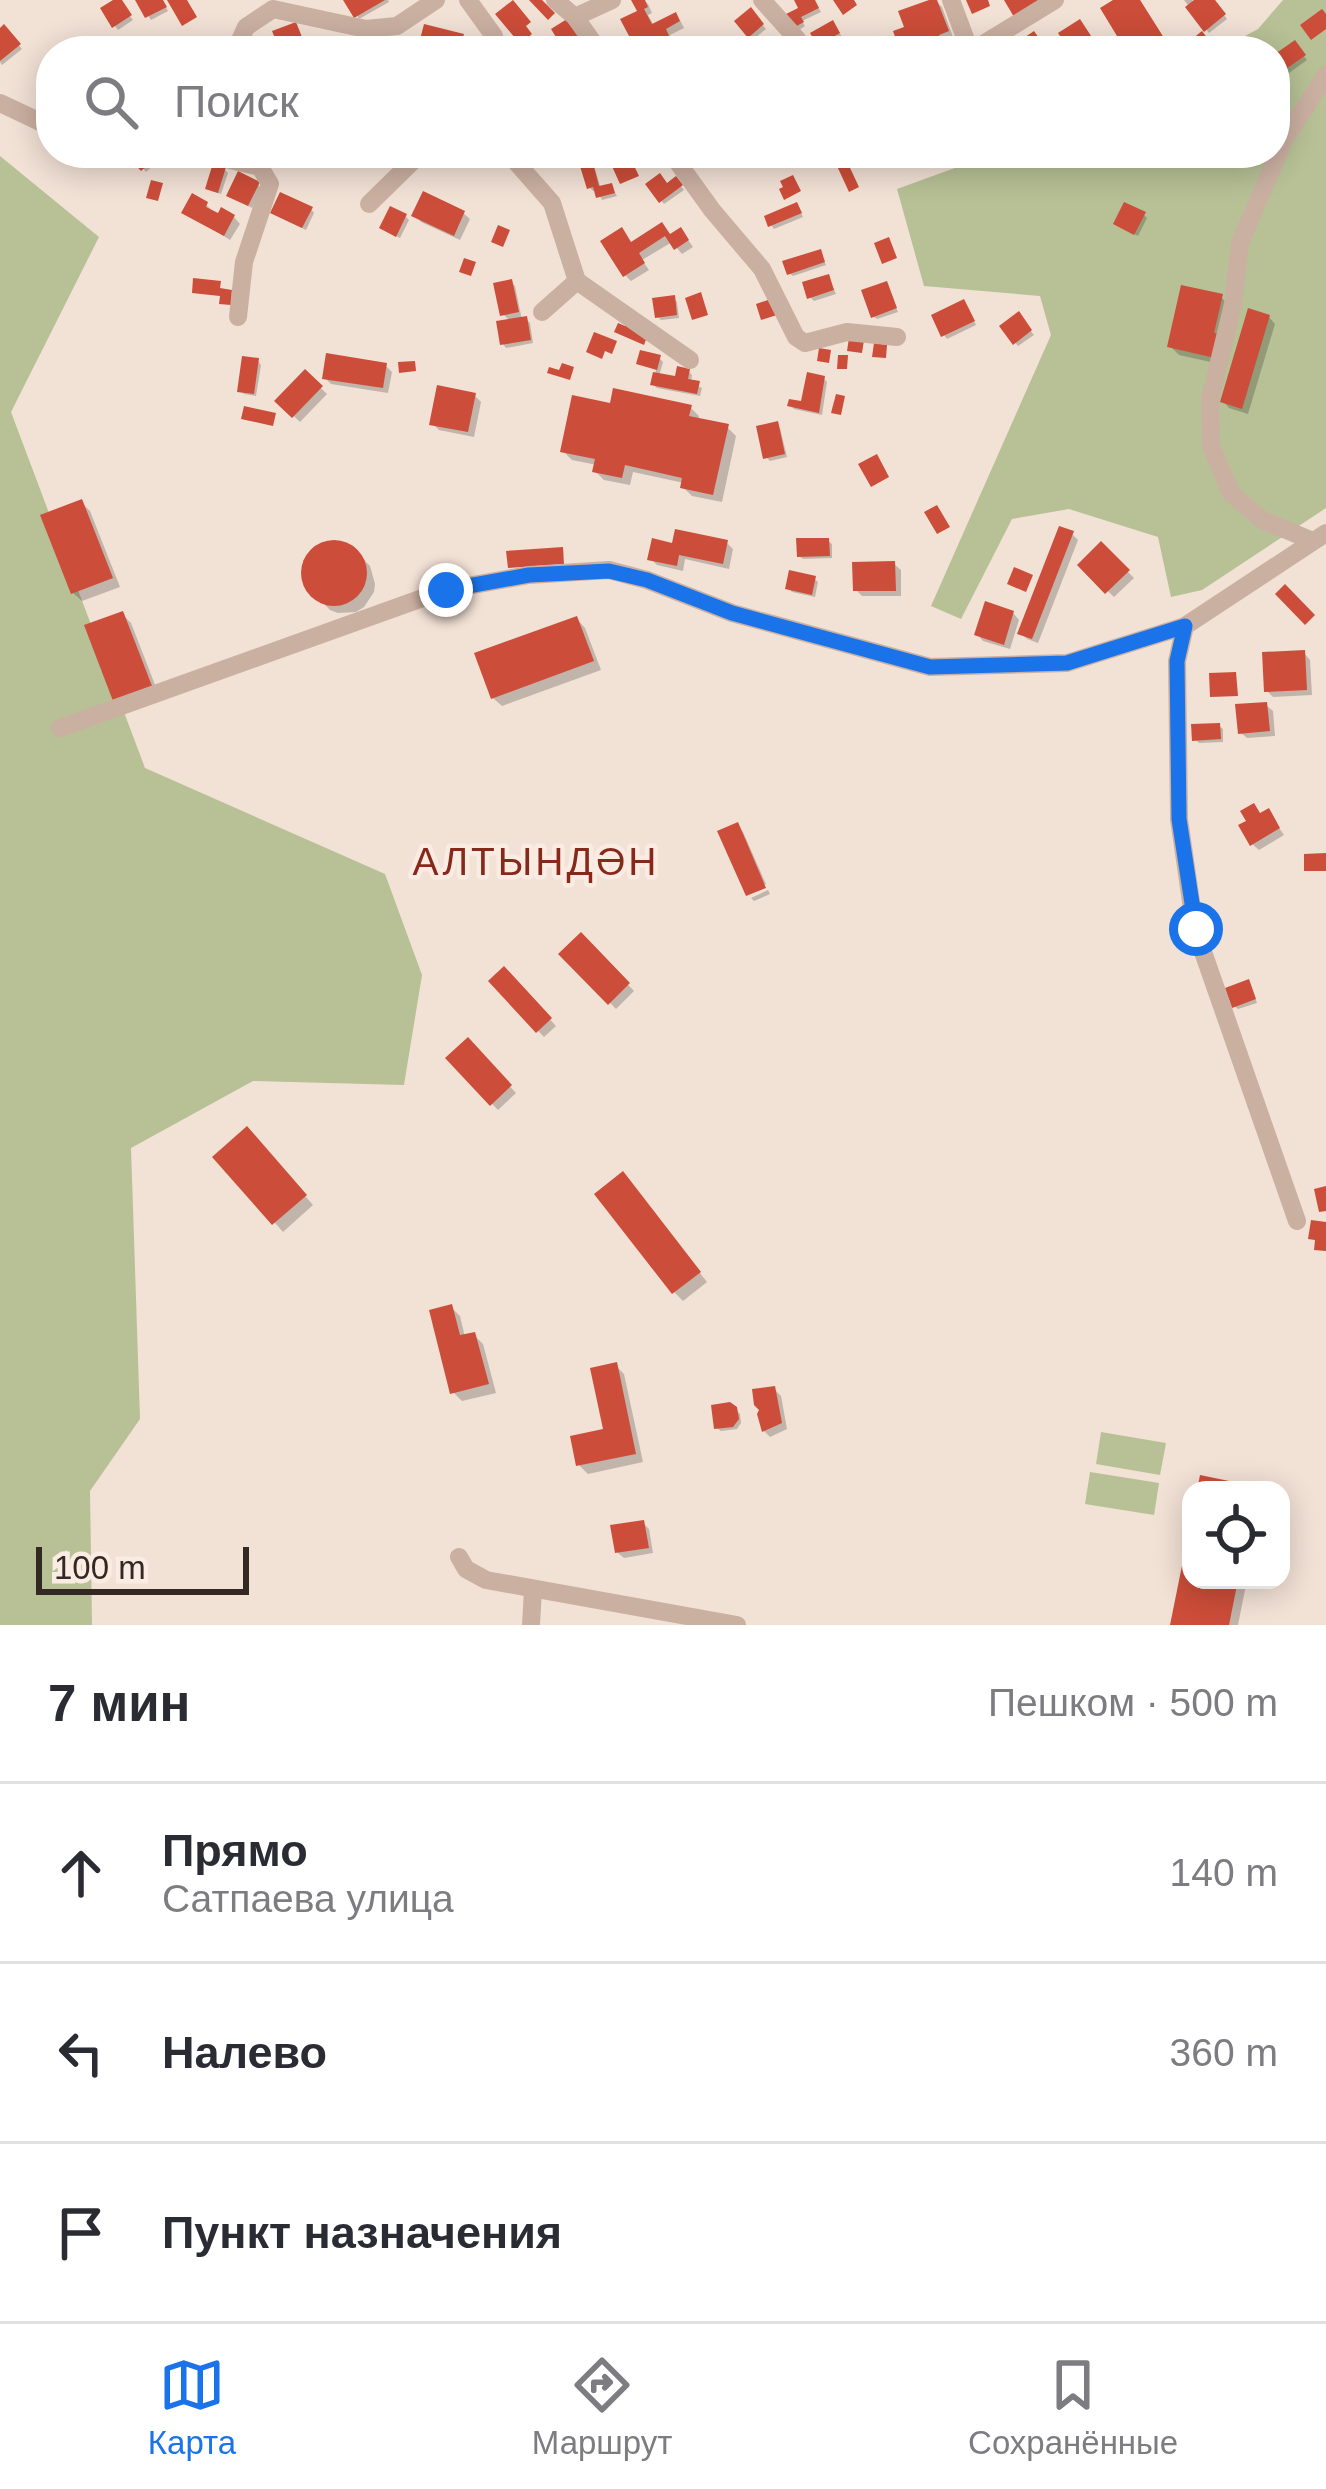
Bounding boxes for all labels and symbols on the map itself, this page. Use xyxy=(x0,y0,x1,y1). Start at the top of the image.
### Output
route end xyxy=(419,563,473,617)
district label: АЛТЫНДӘН xyxy=(413,840,659,883)
route start xyxy=(1169,902,1223,956)
scale bar xyxy=(36,1541,249,1594)

